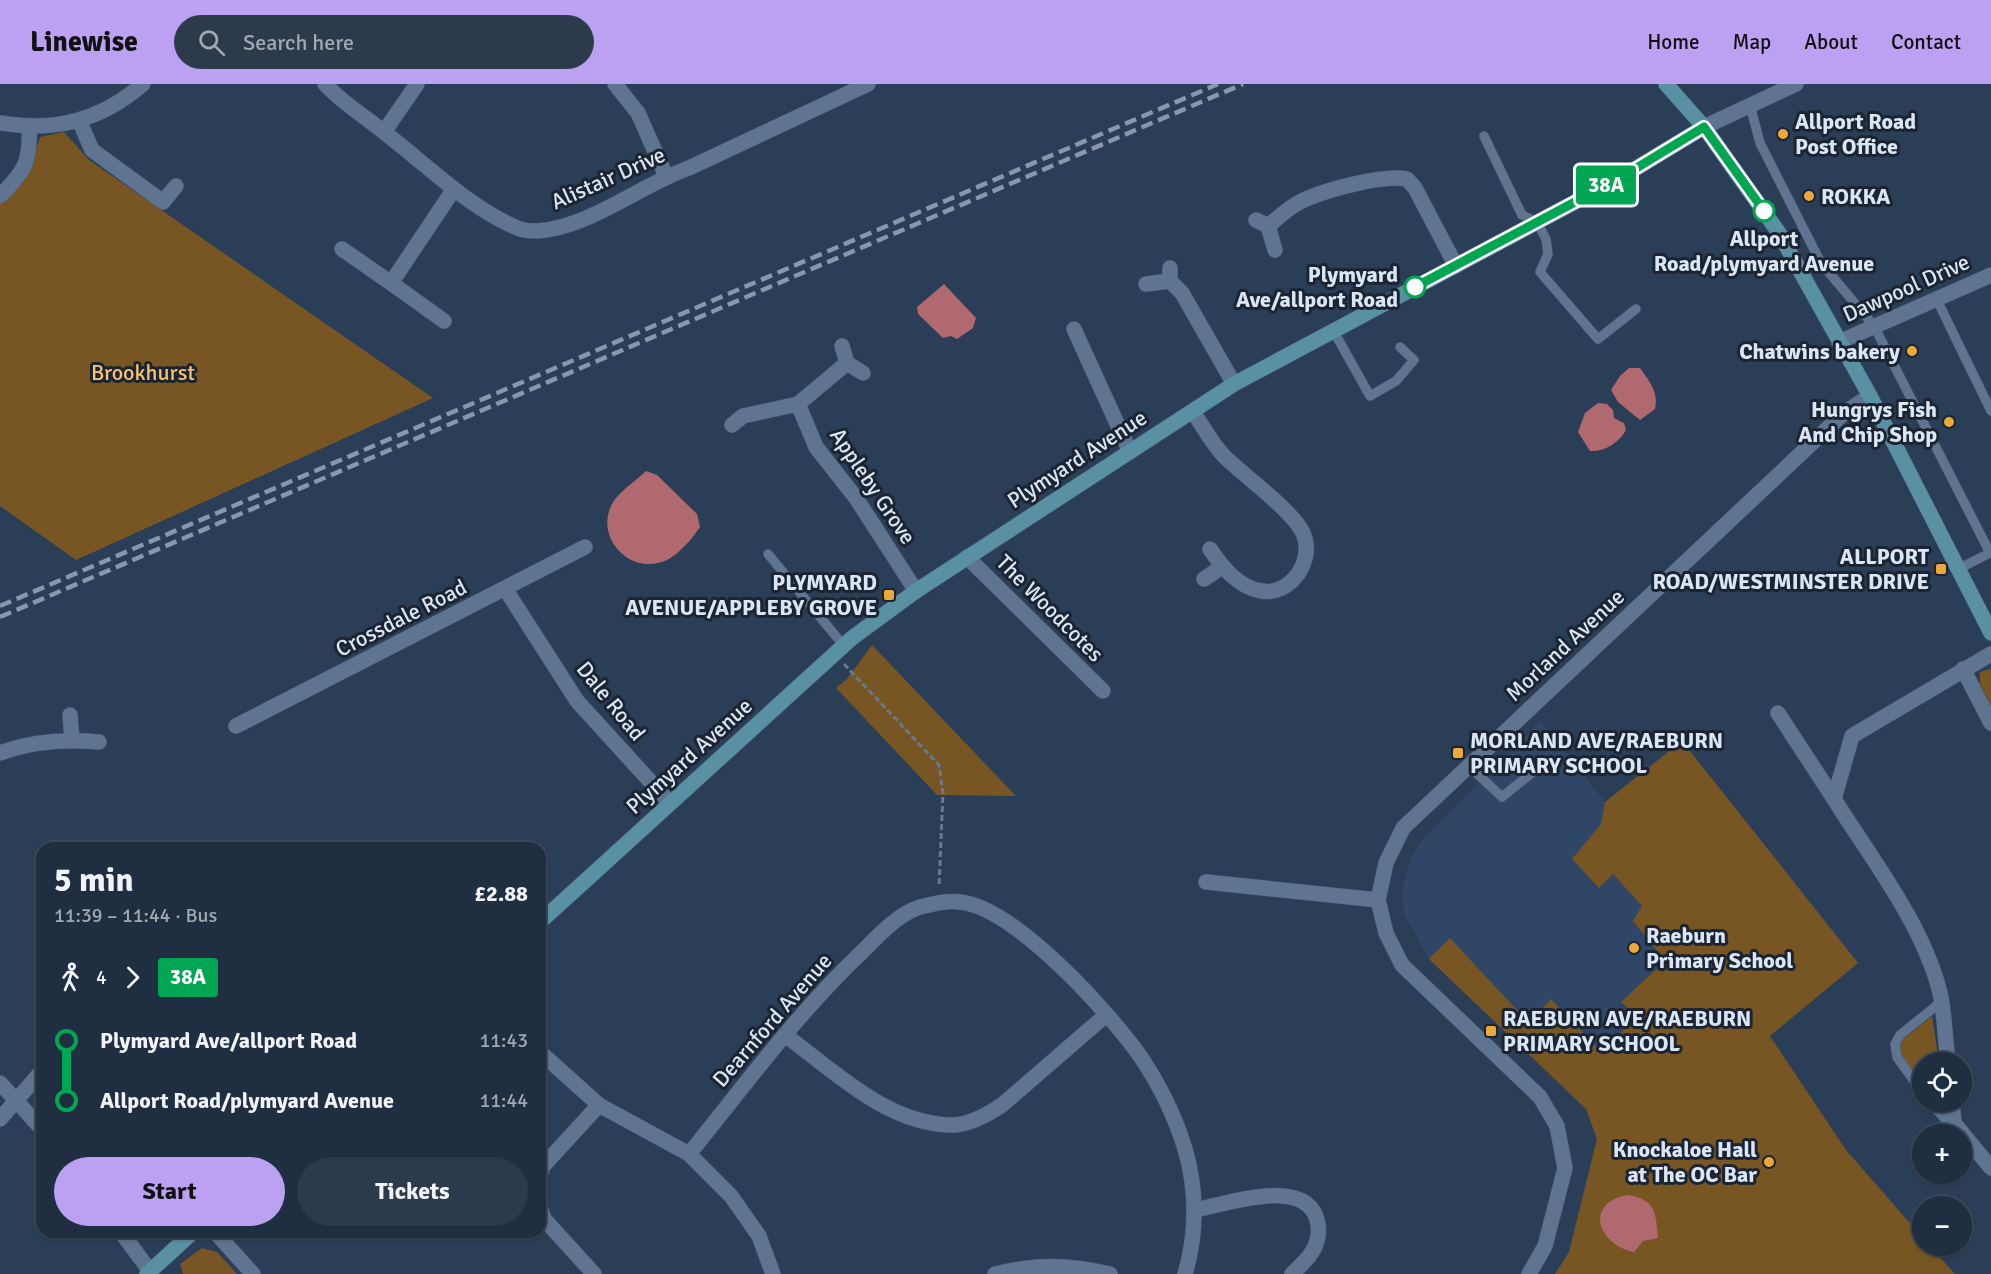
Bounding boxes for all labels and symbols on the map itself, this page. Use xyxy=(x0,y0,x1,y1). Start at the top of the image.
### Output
place label: Allport Road Post Office xyxy=(1795,108,1916,160)
marker: Allport Road Post Office xyxy=(1776,127,1790,141)
street label: Alistair Drive xyxy=(547,141,669,215)
line badge: 38A xyxy=(1572,166,1640,204)
place label: ROKKA xyxy=(1821,183,1890,210)
marker: ROKKA xyxy=(1802,189,1816,203)
marker: Allport Road/plymyard Avenue xyxy=(1753,200,1775,222)
place label: Allport Road/plymyard Avenue xyxy=(1654,225,1874,277)
street label: Dawpool Drive xyxy=(1838,248,1974,328)
place label: Plymyard Ave/allport Road xyxy=(1236,261,1398,313)
marker: Plymyard Ave/allport Road xyxy=(1404,276,1426,298)
place label: Chatwins bakery xyxy=(1739,338,1900,365)
marker: Chatwins bakery xyxy=(1905,344,1919,358)
park label: Brookhurst xyxy=(91,359,195,386)
place label: Hungrys Fish And Chip Shop xyxy=(1798,396,1937,448)
street label: Plymyard Avenue xyxy=(1002,404,1152,514)
marker: Hungrys Fish And Chip Shop xyxy=(1942,415,1956,429)
street label: Appleby Grove xyxy=(824,423,922,549)
place label: ALLPORT ROAD/WESTMINSTER DRIVE xyxy=(1652,543,1930,595)
street label: The Woodcotes xyxy=(991,549,1109,667)
marker: ALLPORT ROAD/WESTMINSTER DRIVE xyxy=(1934,562,1948,576)
place label: PLYMYARD AVENUE/APPLEBY GROVE xyxy=(625,569,877,621)
street label: Crossdale Road xyxy=(331,573,471,663)
street label: Morland Avenue xyxy=(1500,583,1630,707)
marker: PLYMYARD AVENUE/APPLEBY GROVE xyxy=(882,588,896,602)
street label: Dale Road xyxy=(571,656,651,746)
street label: Plymyard Avenue xyxy=(620,692,758,820)
place label: MORLAND AVE/RAEBURN PRIMARY SCHOOL xyxy=(1470,727,1723,779)
marker: MORLAND AVE/RAEBURN PRIMARY SCHOOL xyxy=(1451,746,1465,760)
place label: Raeburn Primary School xyxy=(1646,922,1793,974)
marker: Raeburn Primary School xyxy=(1627,941,1641,955)
street label: Dearnford Avenue xyxy=(707,948,837,1092)
place label: RAEBURN AVE/RAEBURN PRIMARY SCHOOL xyxy=(1503,1005,1751,1057)
marker: RAEBURN AVE/RAEBURN PRIMARY SCHOOL xyxy=(1484,1024,1498,1038)
place label: Knockaloe Hall at The OC Bar xyxy=(1613,1136,1757,1188)
marker: Knockaloe Hall at The OC Bar xyxy=(1762,1155,1776,1169)

